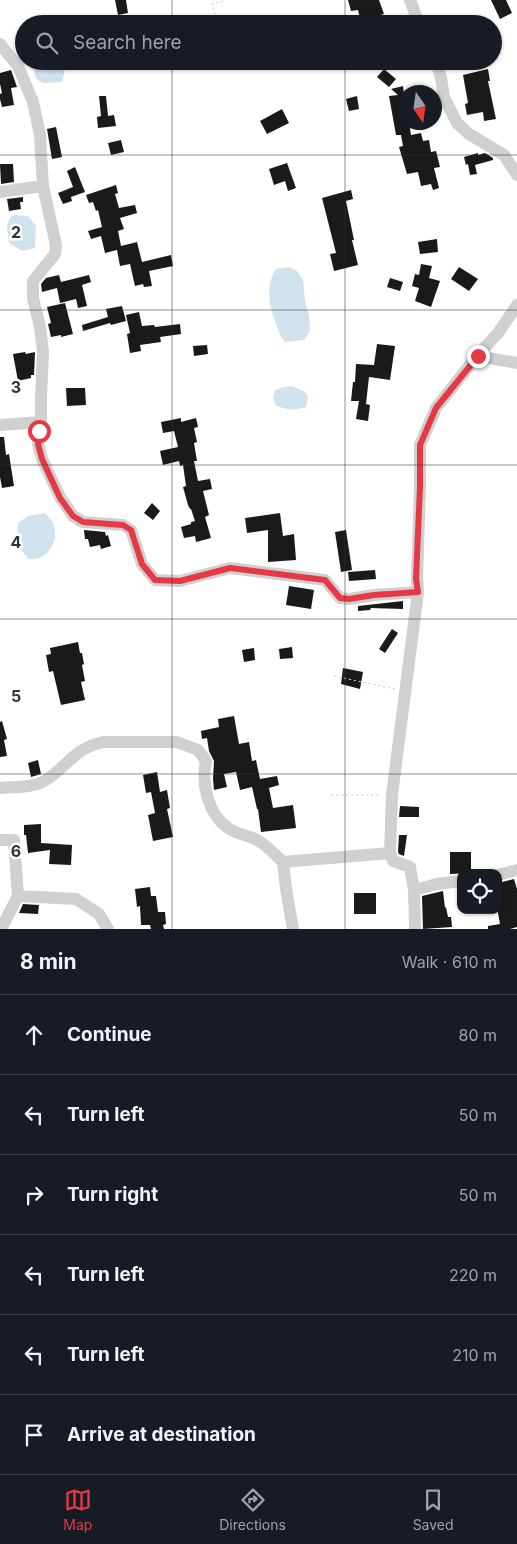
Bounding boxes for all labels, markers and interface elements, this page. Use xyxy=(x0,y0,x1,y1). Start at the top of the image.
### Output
search box xyxy=(15,15,502,70)
icon: search xyxy=(33,29,61,57)
text: Search here xyxy=(73,31,182,54)
north arrow xyxy=(397,85,442,130)
text: 2 xyxy=(11,222,21,242)
route end xyxy=(467,345,490,368)
text: 3 xyxy=(11,377,21,397)
route start xyxy=(28,420,51,443)
text: 4 xyxy=(11,532,22,552)
text: 5 xyxy=(11,686,21,706)
text: 6 xyxy=(11,841,21,861)
map controls xyxy=(457,869,502,914)
button: locate xyxy=(457,869,502,914)
text: 8 min xyxy=(20,949,77,974)
text: Walk · 610 m xyxy=(402,952,497,972)
icon: ahead xyxy=(20,1021,48,1049)
text: Continue xyxy=(67,1023,152,1046)
text: 80 m xyxy=(458,1025,497,1045)
icon: left xyxy=(20,1101,48,1129)
text: Turn left xyxy=(67,1103,145,1126)
text: 50 m xyxy=(459,1105,497,1125)
icon: right xyxy=(20,1181,48,1209)
text: Turn right xyxy=(67,1183,158,1206)
text: 50 m xyxy=(459,1185,497,1205)
icon: left xyxy=(20,1261,48,1289)
text: Turn left xyxy=(67,1263,145,1286)
text: 220 m xyxy=(449,1265,497,1285)
icon: left xyxy=(20,1341,48,1369)
text: Turn left xyxy=(67,1343,145,1366)
text: 210 m xyxy=(452,1345,497,1365)
icon: arrive xyxy=(20,1421,48,1449)
text: Arrive at destination xyxy=(67,1423,256,1446)
tab: Map xyxy=(63,1486,92,1533)
tab: Directions xyxy=(219,1486,286,1533)
tab: Saved xyxy=(413,1486,454,1533)

